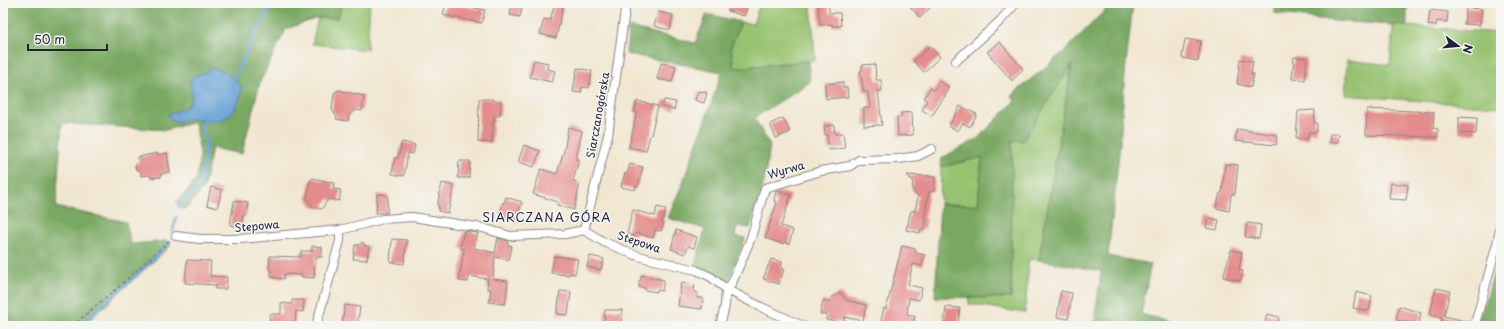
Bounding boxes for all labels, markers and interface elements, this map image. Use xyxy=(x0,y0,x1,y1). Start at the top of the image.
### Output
scale bar xyxy=(28,26,107,52)
north arrow xyxy=(1438,26,1478,66)
text: 50 m xyxy=(34,30,65,48)
text: N xyxy=(1459,42,1477,56)
street label: Siarczanogórska xyxy=(582,70,613,159)
street label: Wyrwa xyxy=(765,156,806,183)
district label: SIARCZANA GÓRA xyxy=(483,208,611,226)
street label: Stepowa xyxy=(234,215,280,236)
street label: Stepowa xyxy=(615,226,663,257)

